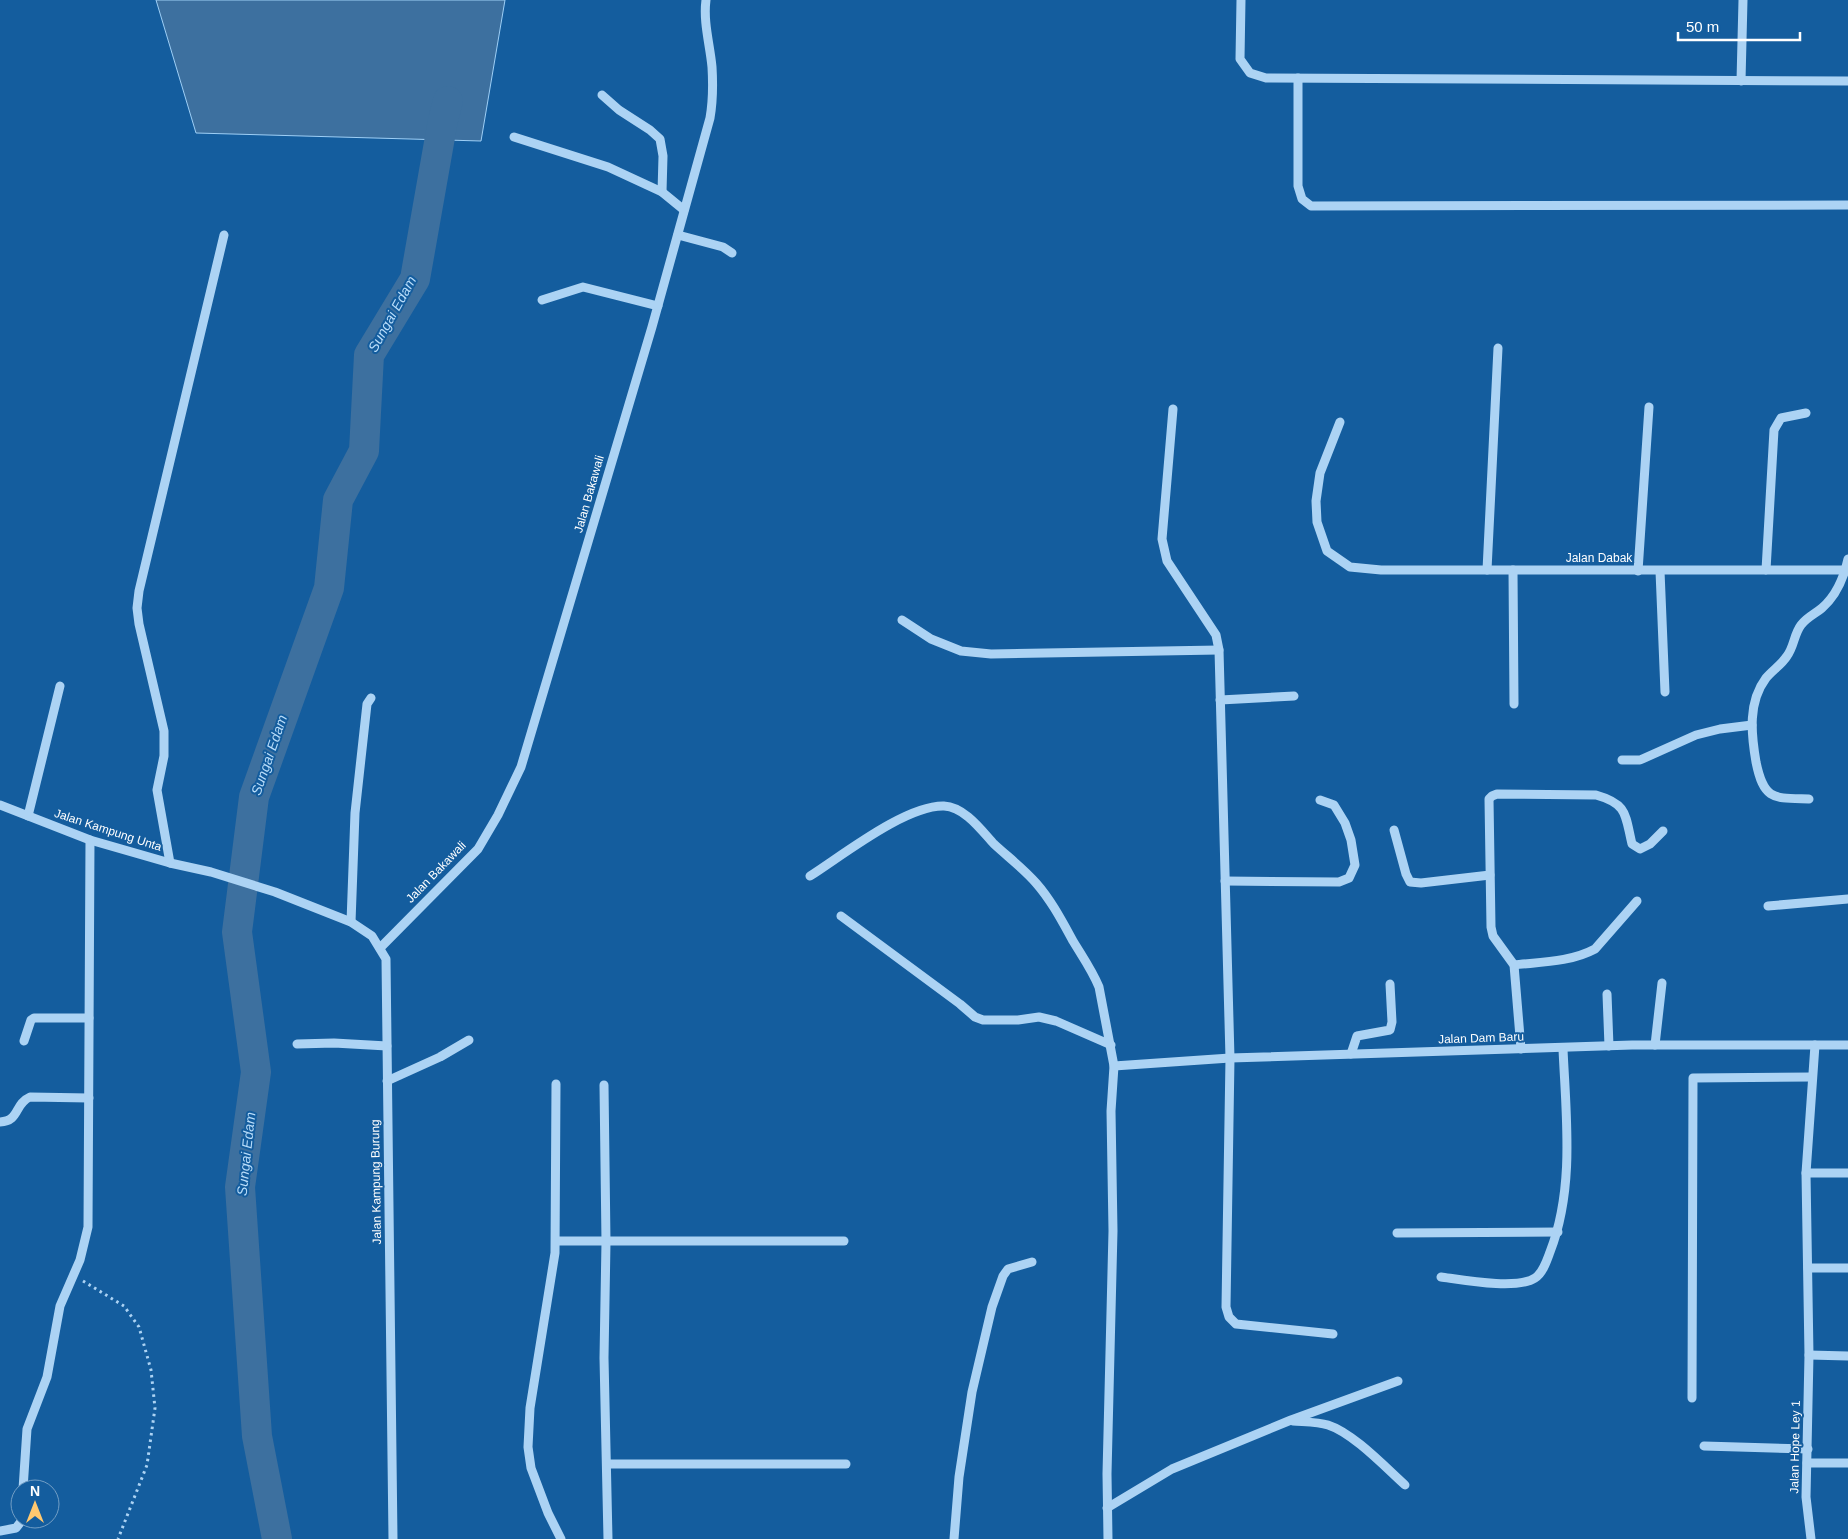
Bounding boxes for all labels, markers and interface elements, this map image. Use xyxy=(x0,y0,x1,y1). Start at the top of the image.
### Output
scale bar xyxy=(1678,10,1800,42)
text: 50 m xyxy=(1686,18,1719,35)
water label: Sungai Edam xyxy=(365,273,420,355)
street label: Jalan Bakawali xyxy=(571,454,607,534)
street label: Jalan Dabak xyxy=(1566,551,1633,565)
water label: Sungai Edam xyxy=(248,712,290,797)
street label: Jalan Kampung Unta xyxy=(53,806,164,854)
street label: Jalan Bakawali xyxy=(403,838,469,906)
street label: Jalan Dam Baru xyxy=(1438,1030,1524,1046)
water label: Sungai Edam xyxy=(234,1111,258,1197)
street label: Jalan Kampung Burung xyxy=(368,1119,384,1245)
street label: Jalan Hope Ley 1 xyxy=(1787,1400,1803,1494)
north arrow xyxy=(10,1479,60,1529)
text: N xyxy=(30,1483,40,1499)

